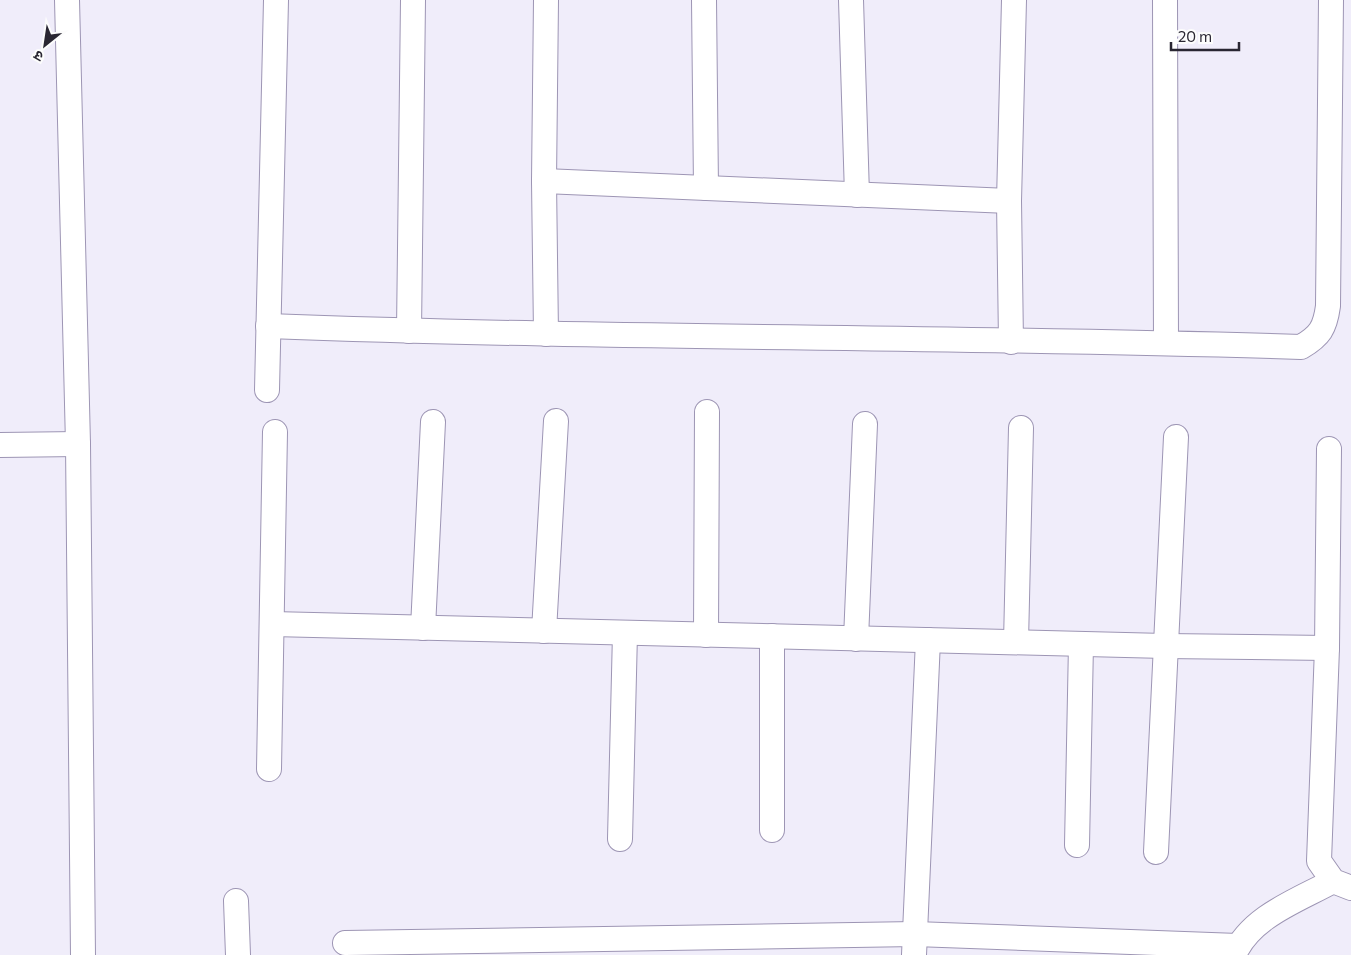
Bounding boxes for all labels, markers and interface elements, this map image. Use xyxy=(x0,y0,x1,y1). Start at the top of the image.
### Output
north arrow xyxy=(20,20,70,70)
scale bar xyxy=(1171,20,1238,52)
text: 20 m xyxy=(1178,27,1212,45)
text: उ xyxy=(30,47,46,66)

